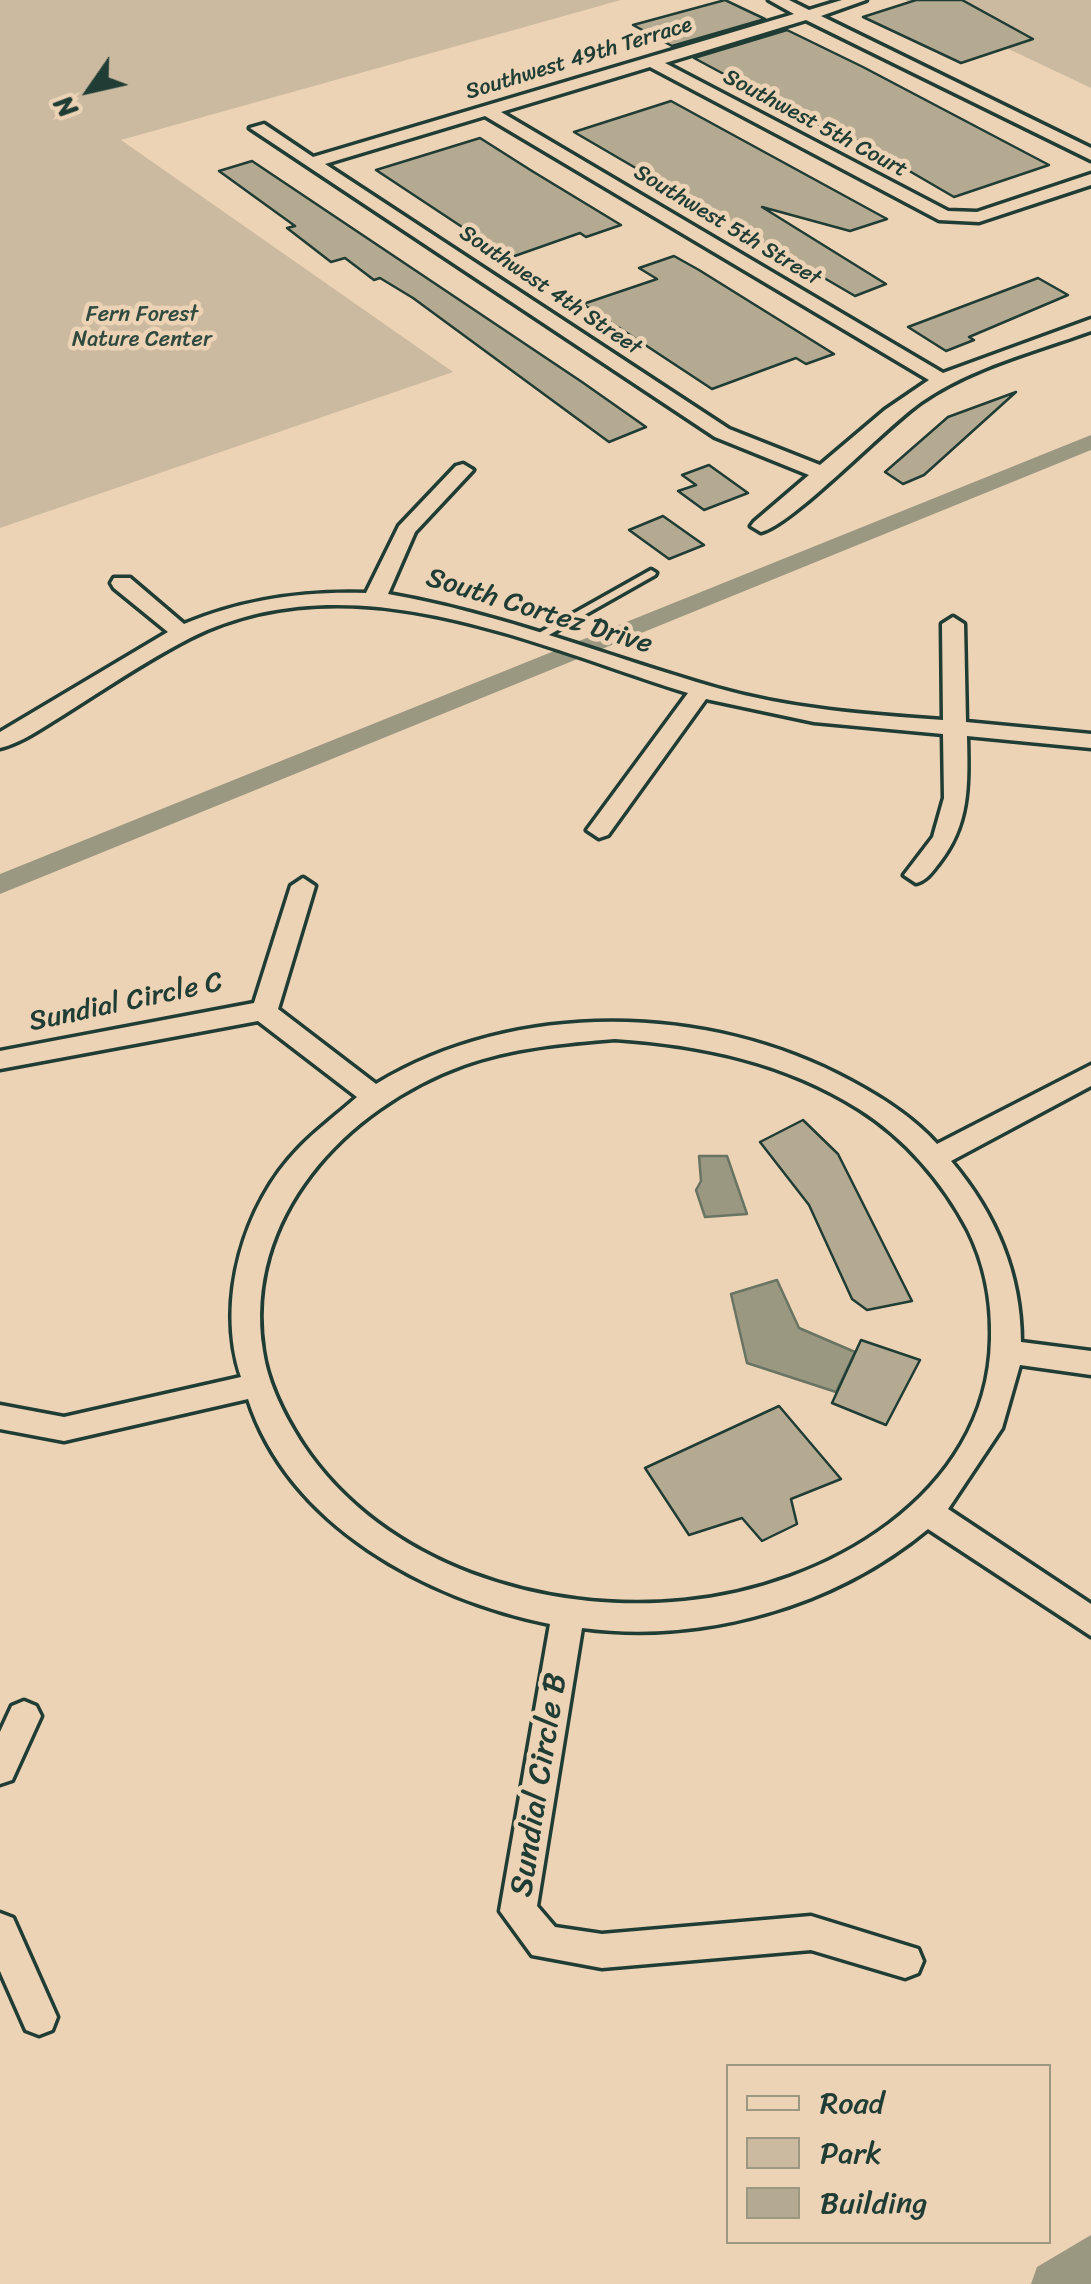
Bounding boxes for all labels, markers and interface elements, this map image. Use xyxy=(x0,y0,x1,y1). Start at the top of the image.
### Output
street label: Southwest 49th Terrace xyxy=(463,12,695,106)
north arrow xyxy=(40,40,140,140)
street label: Southwest 5th Court xyxy=(718,64,912,184)
text: N xyxy=(39,85,90,129)
street label: Southwest 5th Street xyxy=(629,160,825,292)
street label: Southwest 4th Street xyxy=(454,220,646,362)
park label: Fern Forest Nature Center xyxy=(72,302,212,354)
street label: South Cortez Drive xyxy=(422,562,656,662)
street label: Sundial Circle C xyxy=(26,966,226,1040)
street label: Sundial Circle B xyxy=(503,1671,577,1899)
legend xyxy=(726,2064,1051,2244)
text: Road xyxy=(820,2076,884,2130)
text: Park xyxy=(820,2126,882,2180)
text: Building xyxy=(820,2176,927,2230)

